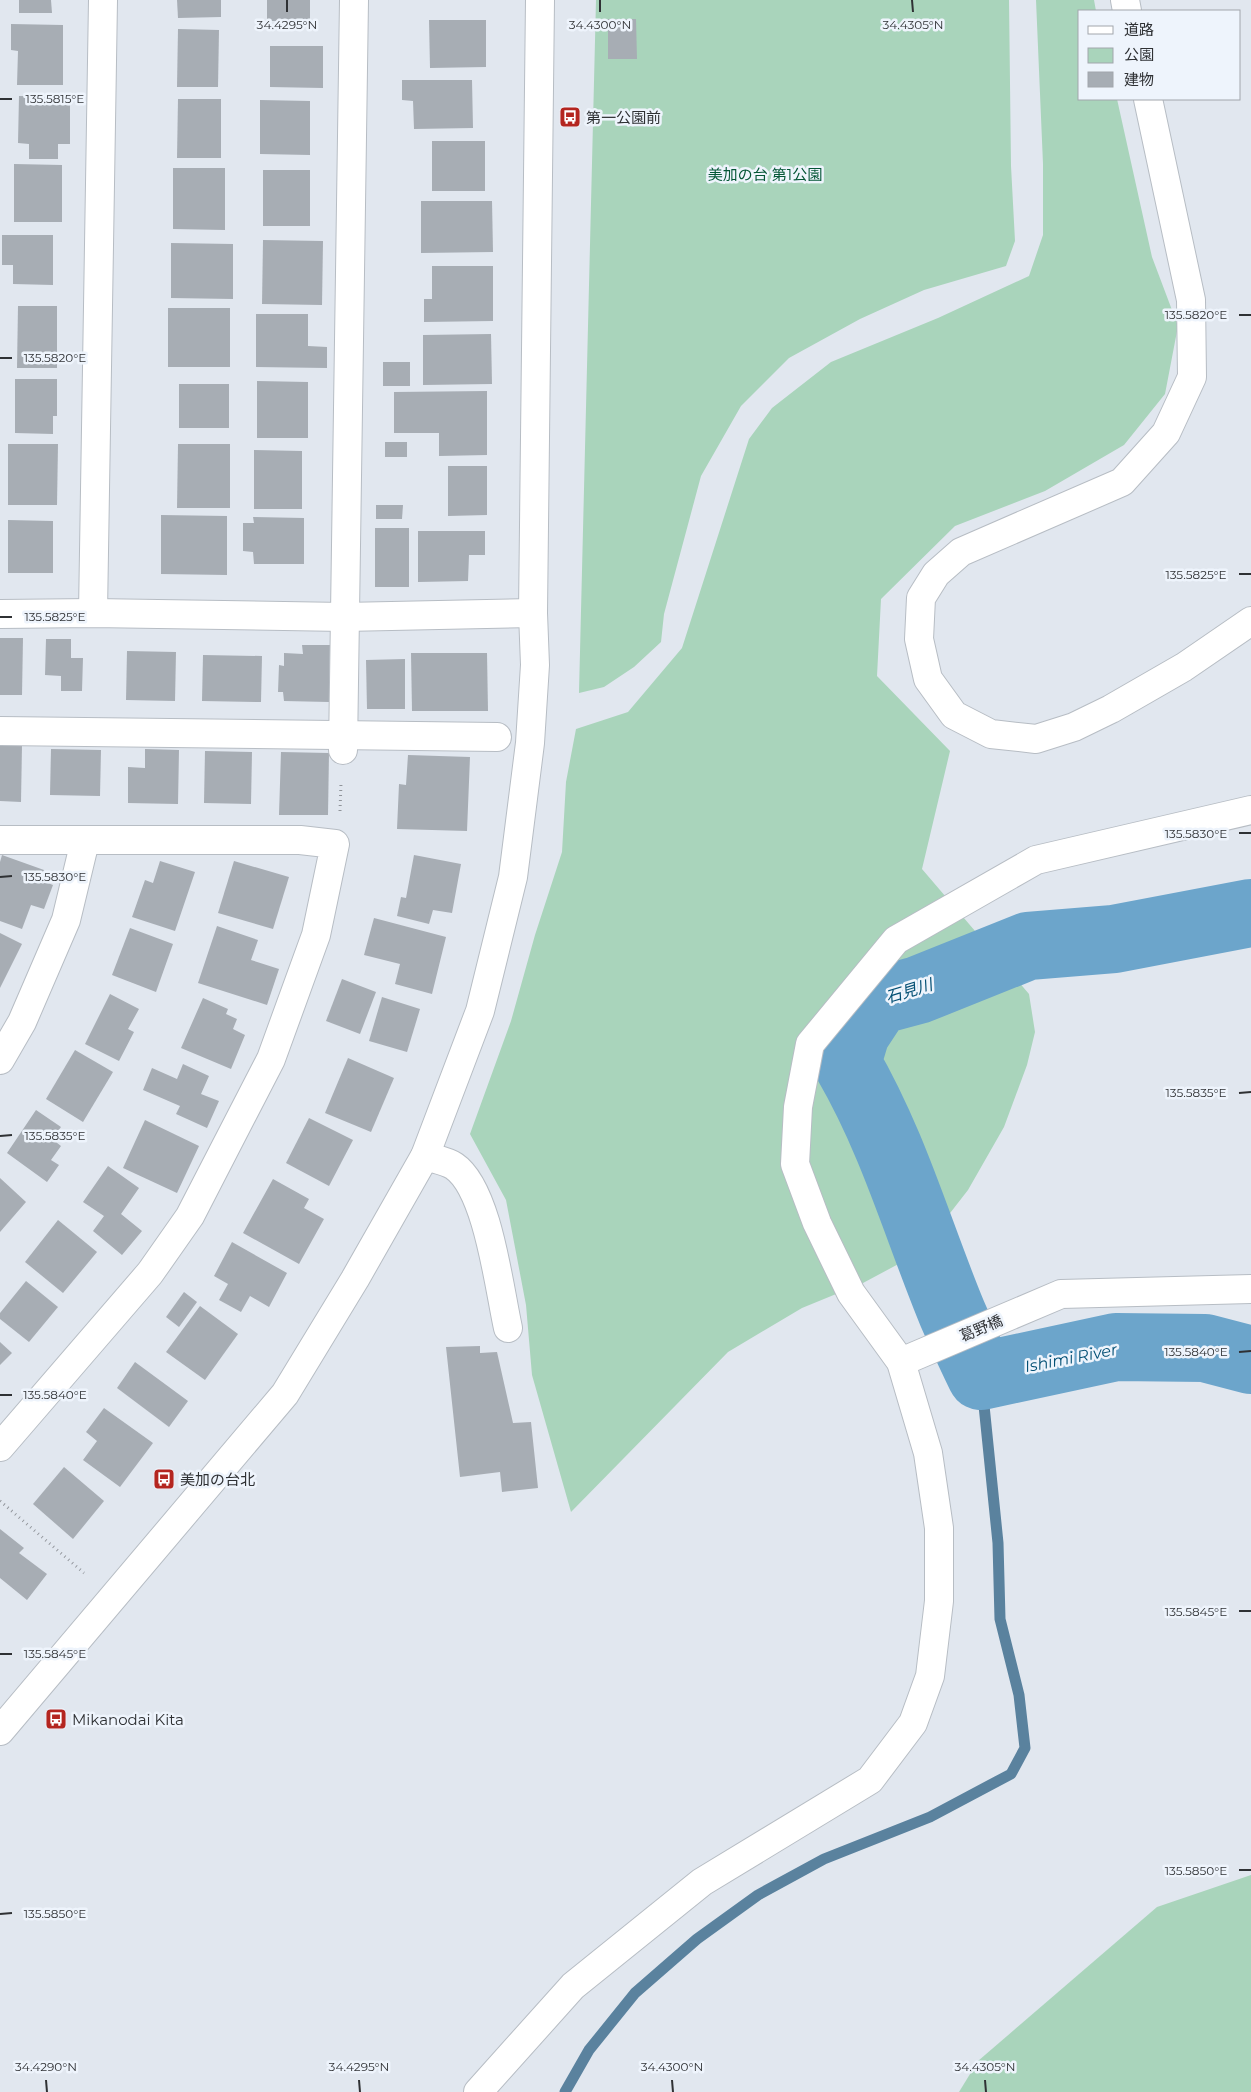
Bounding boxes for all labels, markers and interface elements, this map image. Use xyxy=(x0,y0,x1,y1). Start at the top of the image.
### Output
legend xyxy=(1078,10,1241,100)
text: 34.4295°N xyxy=(257,17,317,32)
text: 34.4300°N xyxy=(569,17,631,32)
text: 34.4305°N xyxy=(882,17,944,32)
text: 道路 xyxy=(1124,20,1154,39)
text: 公園 xyxy=(1124,45,1154,64)
text: 建物 xyxy=(1124,70,1154,89)
text: 135.5815°E xyxy=(26,91,84,106)
bus stop icon: 第一公園前 xyxy=(558,105,582,129)
place label: 第一公園前 xyxy=(586,108,661,127)
park label: 美加の台 第1公園 xyxy=(708,165,822,184)
text: 135.5820°E xyxy=(1165,307,1227,322)
text: 135.5820°E xyxy=(24,350,86,365)
text: 135.5825°E xyxy=(1165,567,1227,582)
text: 135.5825°E xyxy=(24,609,86,624)
text: 135.5830°E xyxy=(1165,826,1227,841)
text: 135.5830°E xyxy=(24,869,86,884)
water label: 石見川 xyxy=(883,974,937,1007)
text: 135.5835°E xyxy=(1165,1085,1227,1100)
text: 135.5835°E xyxy=(24,1128,86,1143)
street label: 葛野橋 xyxy=(957,1310,1005,1346)
water label: Ishimi River xyxy=(1023,1340,1119,1376)
text: 135.5840°E xyxy=(1164,1344,1228,1359)
text: 135.5840°E xyxy=(23,1387,87,1402)
bus stop icon: 美加の台北 xyxy=(152,1467,176,1491)
place label: 美加の台北 xyxy=(180,1470,255,1489)
text: 135.5845°E xyxy=(1165,1604,1227,1619)
text: 135.5845°E xyxy=(24,1646,86,1661)
bus stop icon: Mikanodai Kita xyxy=(44,1707,68,1731)
place label: Mikanodai Kita xyxy=(72,1710,184,1729)
text: 135.5850°E xyxy=(1165,1863,1227,1878)
text: 135.5850°E xyxy=(24,1906,86,1921)
text: 34.4290°N xyxy=(15,2059,77,2074)
text: 34.4295°N xyxy=(329,2059,389,2074)
text: 34.4300°N xyxy=(641,2059,703,2074)
text: 34.4305°N xyxy=(954,2059,1016,2074)

